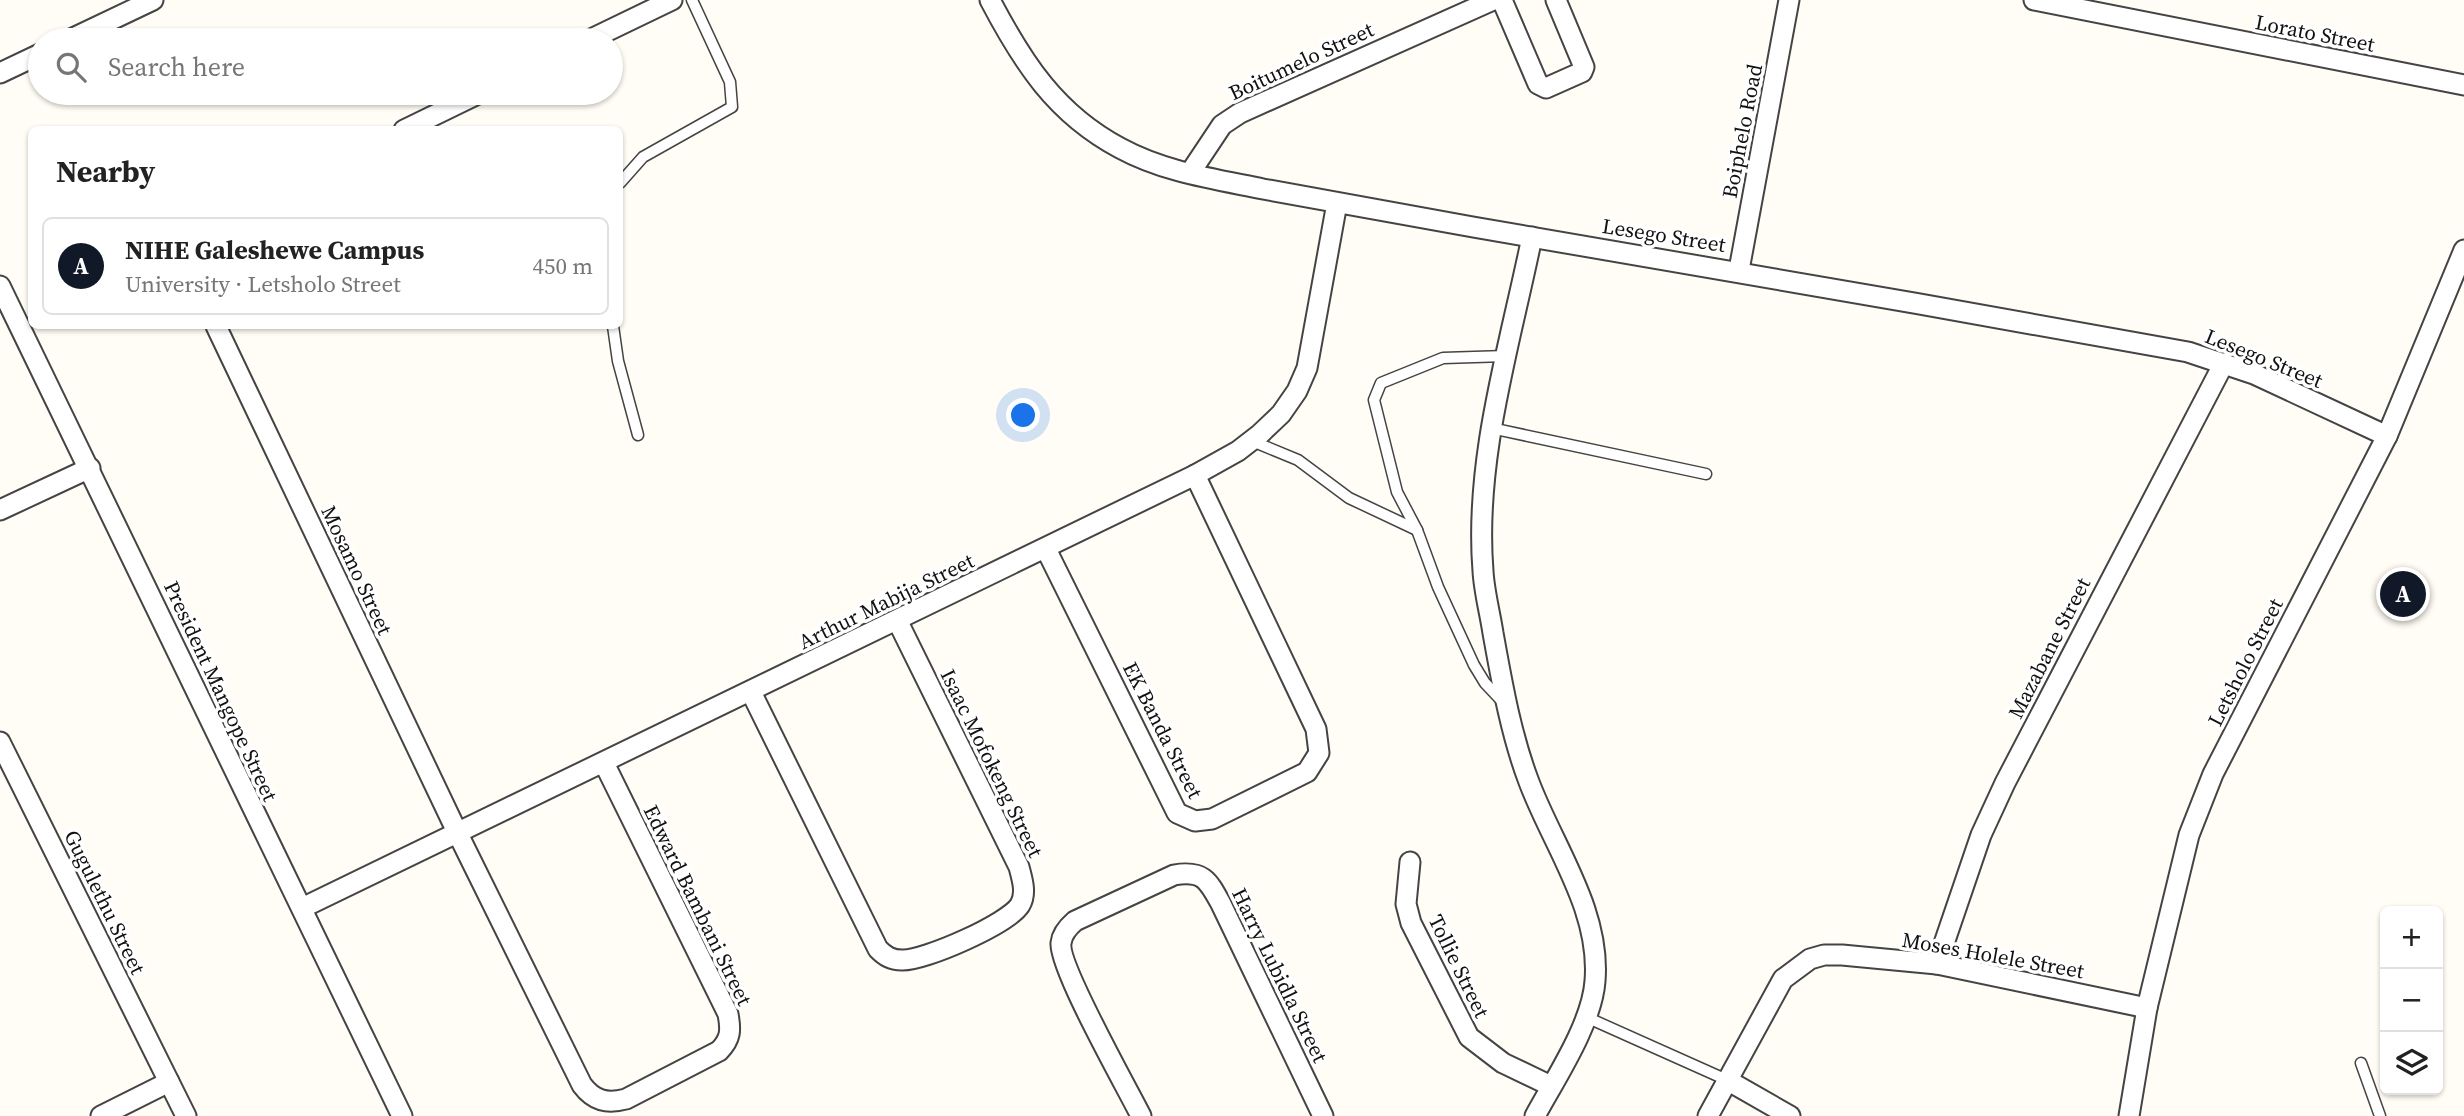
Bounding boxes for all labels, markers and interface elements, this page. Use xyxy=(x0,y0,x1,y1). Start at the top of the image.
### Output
street label: Lorato Street xyxy=(2253,7,2377,59)
street label: Boitumelo Street xyxy=(1224,15,1378,107)
search box xyxy=(28,28,623,105)
icon: search xyxy=(52,48,90,86)
text: Search here xyxy=(108,49,245,85)
street label: Boiphelo Road xyxy=(1715,61,1769,201)
text: Nearby xyxy=(56,151,155,192)
street label: Lesego Street xyxy=(1600,211,1728,259)
text: NIHE Galeshewe Campus xyxy=(125,232,424,268)
text: A xyxy=(73,250,89,282)
text: 450 m xyxy=(532,250,593,282)
text: University · Letsholo Street xyxy=(125,268,401,300)
street label: Lesego Street xyxy=(2201,321,2327,395)
your location xyxy=(1006,398,1040,432)
street label: Mosamo Street xyxy=(314,501,400,639)
street label: Arthur Mabija Street xyxy=(793,546,979,656)
pin: A xyxy=(2380,568,2426,620)
street label: Mazabane Street xyxy=(2001,572,2097,724)
street label: President Mangope Street xyxy=(157,576,285,806)
street label: Letsholo Street xyxy=(2200,593,2290,731)
street label: EK Banda Street xyxy=(1116,657,1210,803)
street label: Isaac Mofokeng Street xyxy=(934,664,1050,862)
street label: Edward Bambani Street xyxy=(637,800,759,1010)
street label: Gugulethu Street xyxy=(58,825,153,979)
street label: Harry Lubidla Street xyxy=(1225,883,1335,1067)
map controls xyxy=(2380,906,2443,1095)
button: + xyxy=(2380,906,2443,969)
street label: Tollie Street xyxy=(1422,910,1496,1022)
street label: Moses Holele Street xyxy=(1900,925,2086,985)
button: − xyxy=(2380,969,2443,1032)
button: layers xyxy=(2380,1032,2443,1095)

